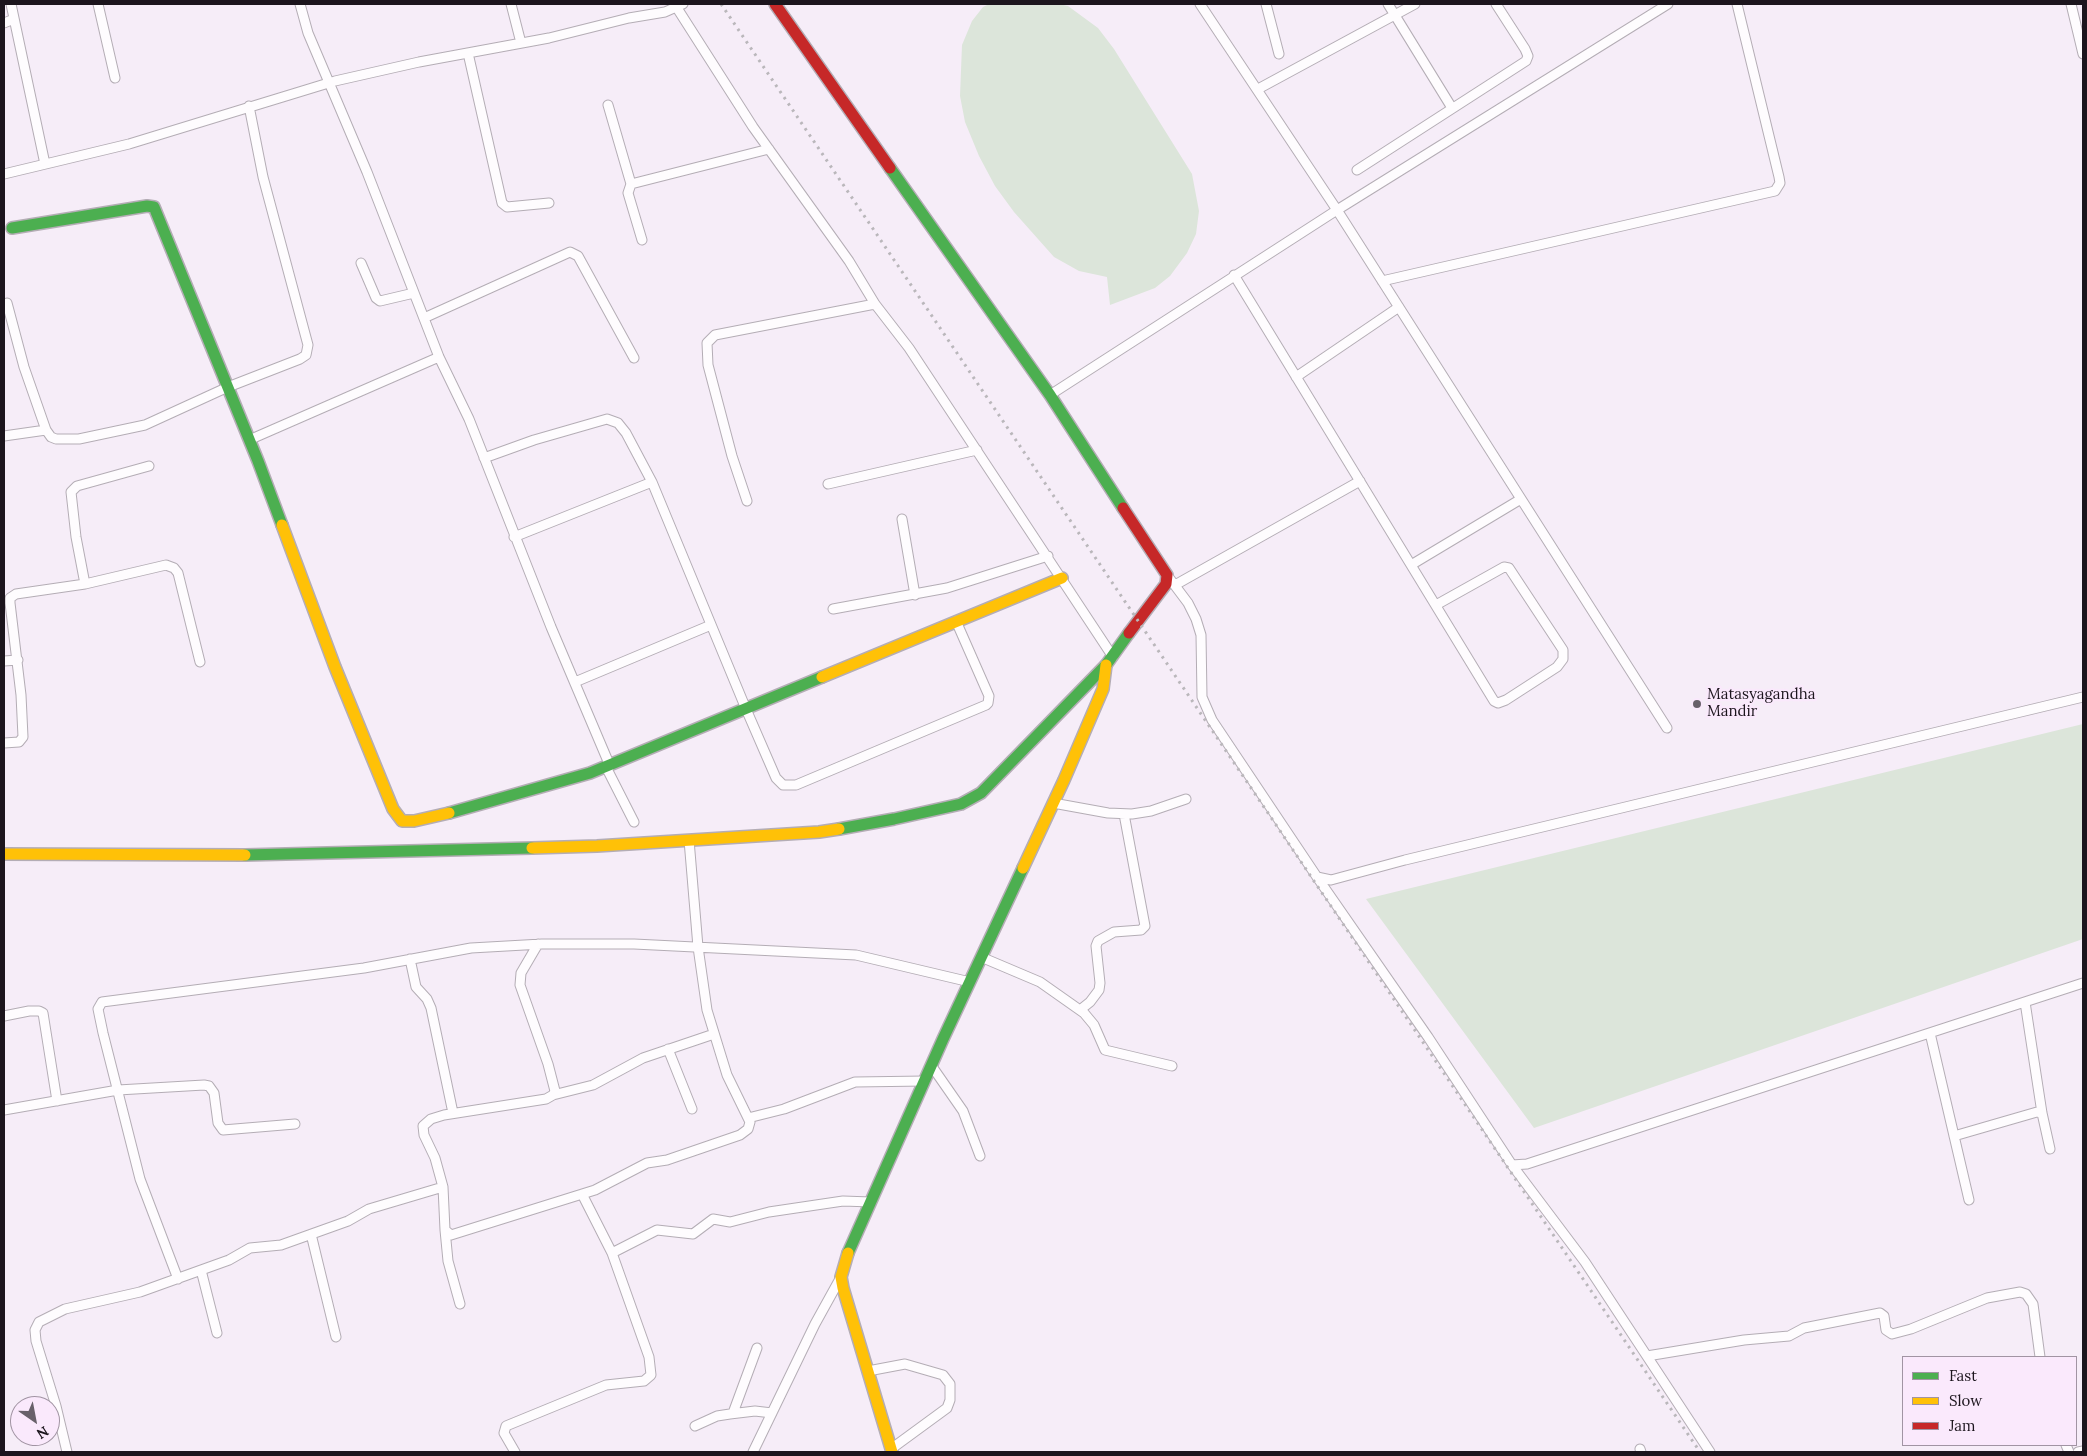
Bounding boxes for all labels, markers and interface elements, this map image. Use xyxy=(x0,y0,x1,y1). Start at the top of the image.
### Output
place label: Matasyagandha Mandir xyxy=(1707,686,1815,721)
marker: Matasyagandha Mandir xyxy=(1691,698,1703,710)
legend xyxy=(1902,1356,2077,1446)
text: Fast xyxy=(1949,1366,1977,1385)
text: Slow xyxy=(1949,1391,1982,1410)
north arrow xyxy=(10,1396,60,1446)
text: Jam xyxy=(1949,1416,1976,1435)
text: N xyxy=(33,1422,52,1443)

